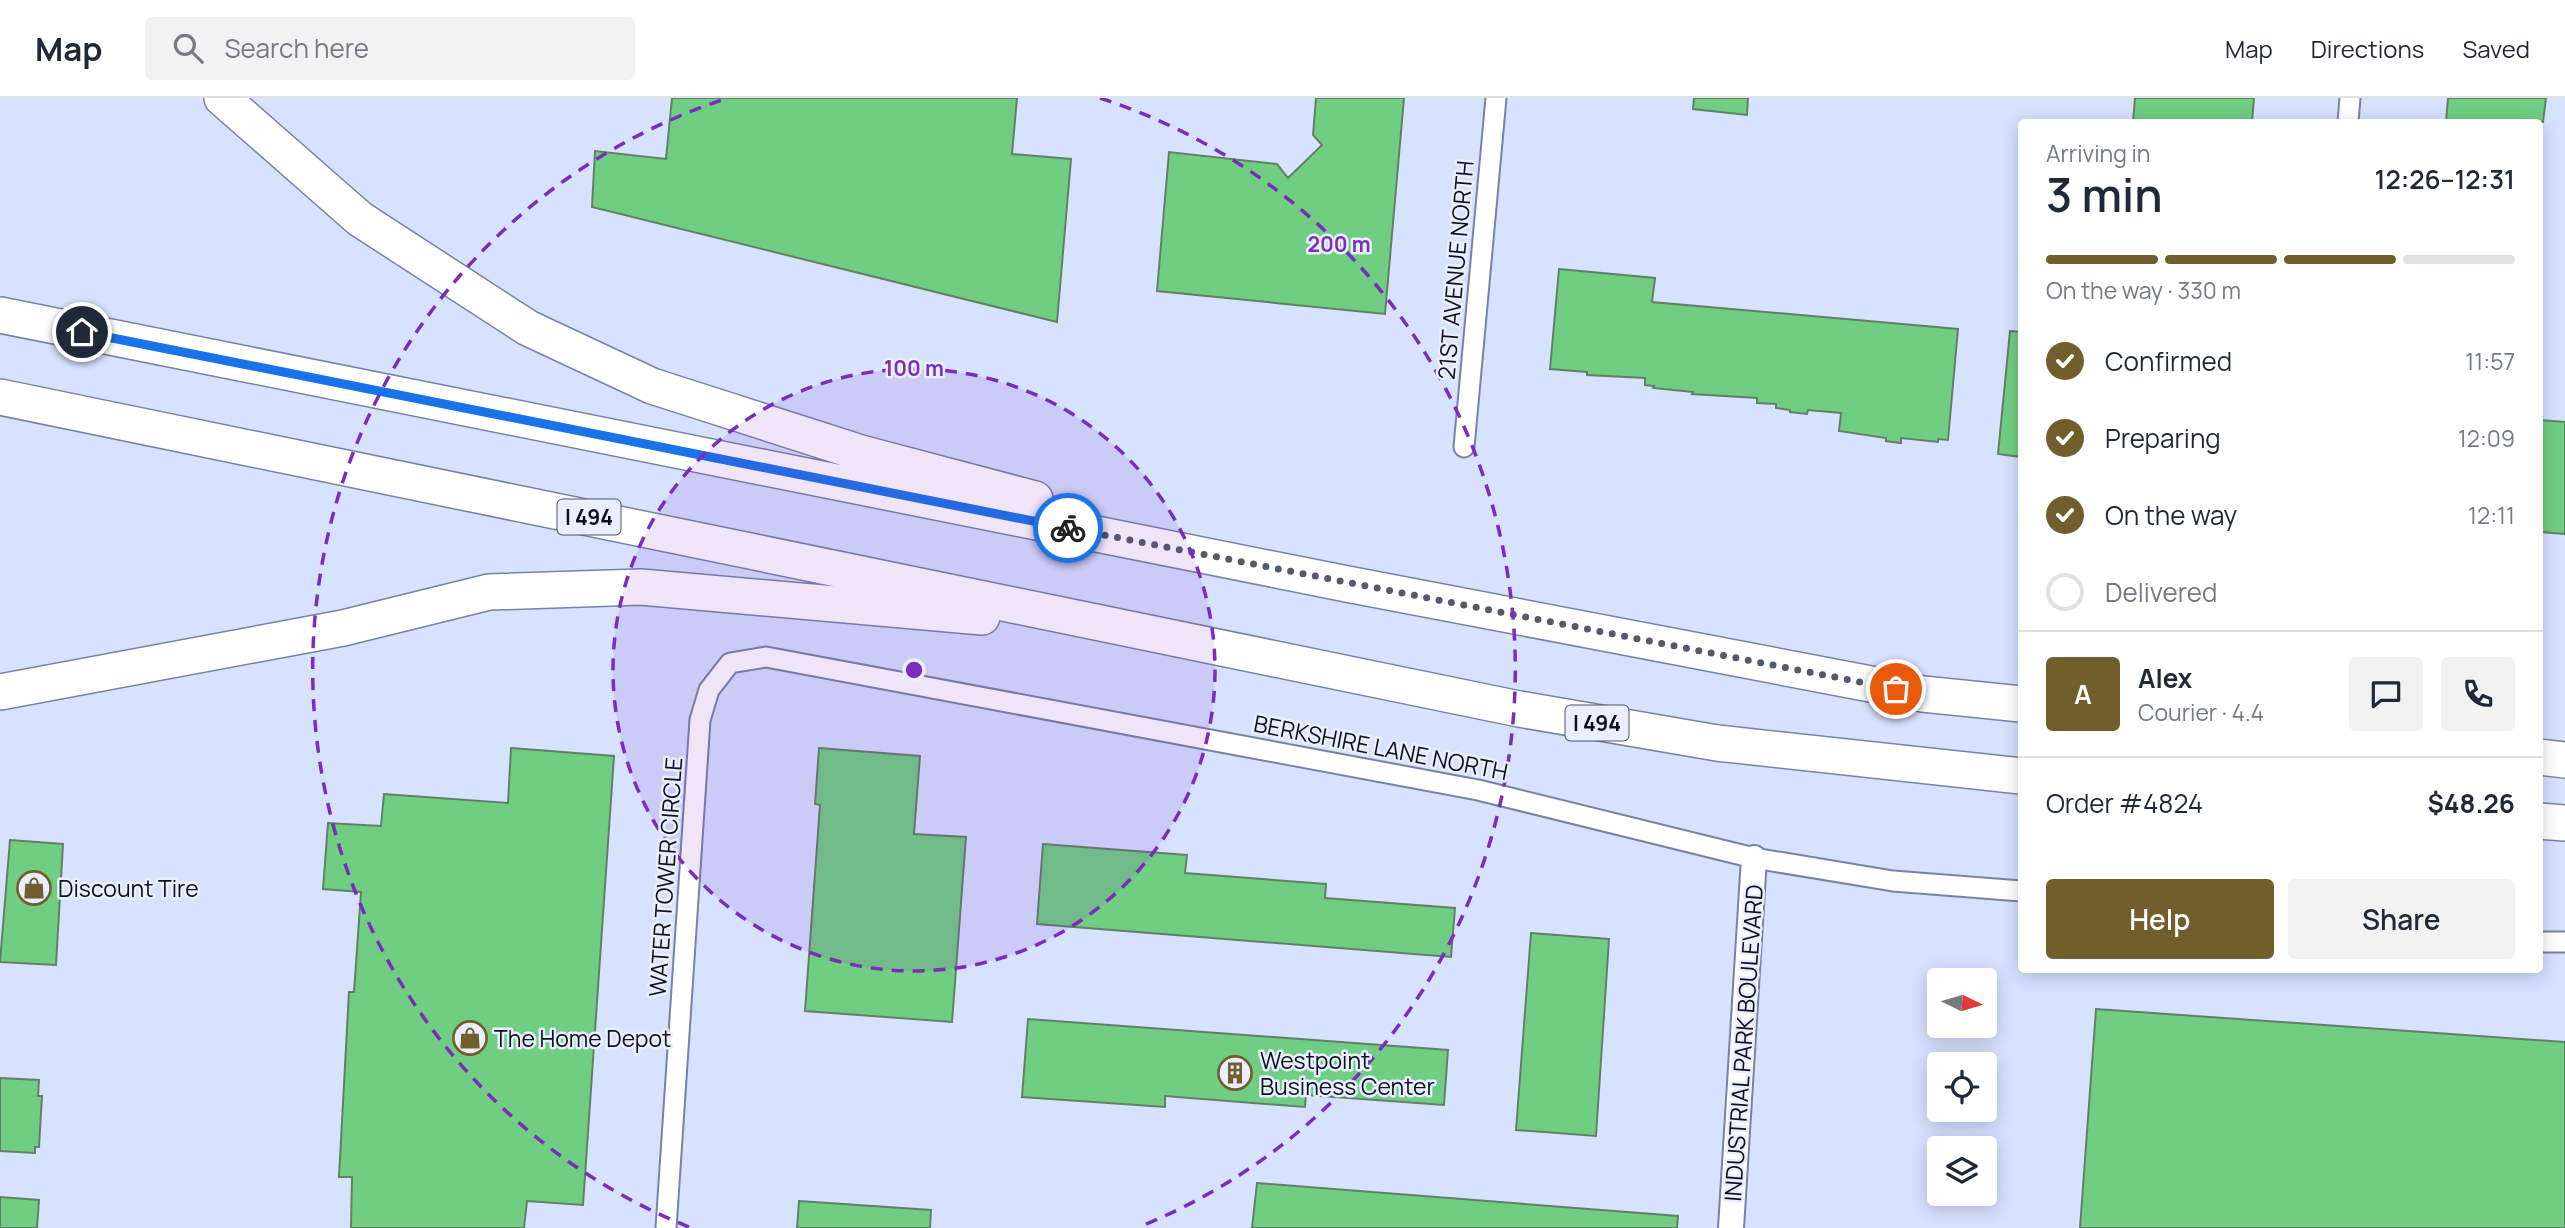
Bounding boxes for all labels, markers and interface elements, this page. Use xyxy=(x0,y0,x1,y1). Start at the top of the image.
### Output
search box xyxy=(145,17,635,80)
text: Map xyxy=(35,26,103,71)
icon: search xyxy=(169,29,207,67)
text: Search here xyxy=(225,30,369,66)
text: Map xyxy=(2225,32,2273,65)
text: Directions xyxy=(2311,32,2424,65)
text: Saved xyxy=(2462,32,2530,65)
text: Arriving in xyxy=(2046,137,2151,169)
street label: 21ST AVENUE NORTH xyxy=(1429,159,1481,381)
text: 12:26–12:31 xyxy=(2374,161,2515,197)
text: 3 min xyxy=(2046,163,2163,226)
text: 200 m xyxy=(1307,230,1371,258)
text: On the way · 330 m xyxy=(2046,274,2241,306)
pin xyxy=(52,302,112,362)
icon: home xyxy=(63,313,101,351)
icon: check xyxy=(2046,342,2084,380)
text: Confirmed xyxy=(2105,343,2232,379)
text: 11:57 xyxy=(2465,345,2515,377)
text: 100 m xyxy=(884,354,944,382)
icon: check xyxy=(2046,419,2084,457)
text: Preparing xyxy=(2105,420,2221,456)
text: 12:09 xyxy=(2458,422,2515,454)
courier xyxy=(1033,493,1103,563)
icon: check xyxy=(2046,496,2084,534)
text: On the way xyxy=(2105,497,2237,533)
text: 12:11 xyxy=(2468,499,2515,531)
road number: I 494 xyxy=(558,500,620,534)
icon: bike xyxy=(1049,509,1087,547)
text: Delivered xyxy=(2105,574,2217,610)
button: chat xyxy=(2349,657,2423,731)
button: phone xyxy=(2441,657,2515,731)
centre of rings xyxy=(902,658,926,682)
pin xyxy=(1866,659,1926,719)
text: Alex xyxy=(2138,660,2192,696)
icon: bag xyxy=(1877,670,1915,708)
text: A xyxy=(2074,676,2092,712)
text: Courier · 4.4 xyxy=(2138,696,2264,728)
road number: I 494 xyxy=(1566,706,1628,740)
street label: BERKSHIRE LANE NORTH xyxy=(1251,707,1511,787)
street label: WATER TOWER CIRCLE xyxy=(641,756,689,998)
text: Order #4824 xyxy=(2046,785,2203,821)
text: $48.26 xyxy=(2427,785,2515,821)
shop icon: Discount Tire xyxy=(15,869,53,907)
place label: Discount Tire xyxy=(58,872,199,904)
button: Help xyxy=(2046,879,2274,959)
button: Share xyxy=(2288,879,2515,959)
street label: INDUSTRIAL PARK BOULEVARD xyxy=(1716,883,1770,1203)
north arrow xyxy=(1927,968,1997,1038)
map controls xyxy=(1927,968,1997,1206)
shop icon: The Home Depot xyxy=(451,1019,489,1057)
place label: The Home Depot xyxy=(494,1022,671,1054)
place label: Westpoint Business Center xyxy=(1260,1044,1435,1102)
button: locate xyxy=(1927,1052,1997,1122)
building icon: Westpoint Business Center xyxy=(1216,1054,1254,1092)
button: layers xyxy=(1927,1136,1997,1206)

